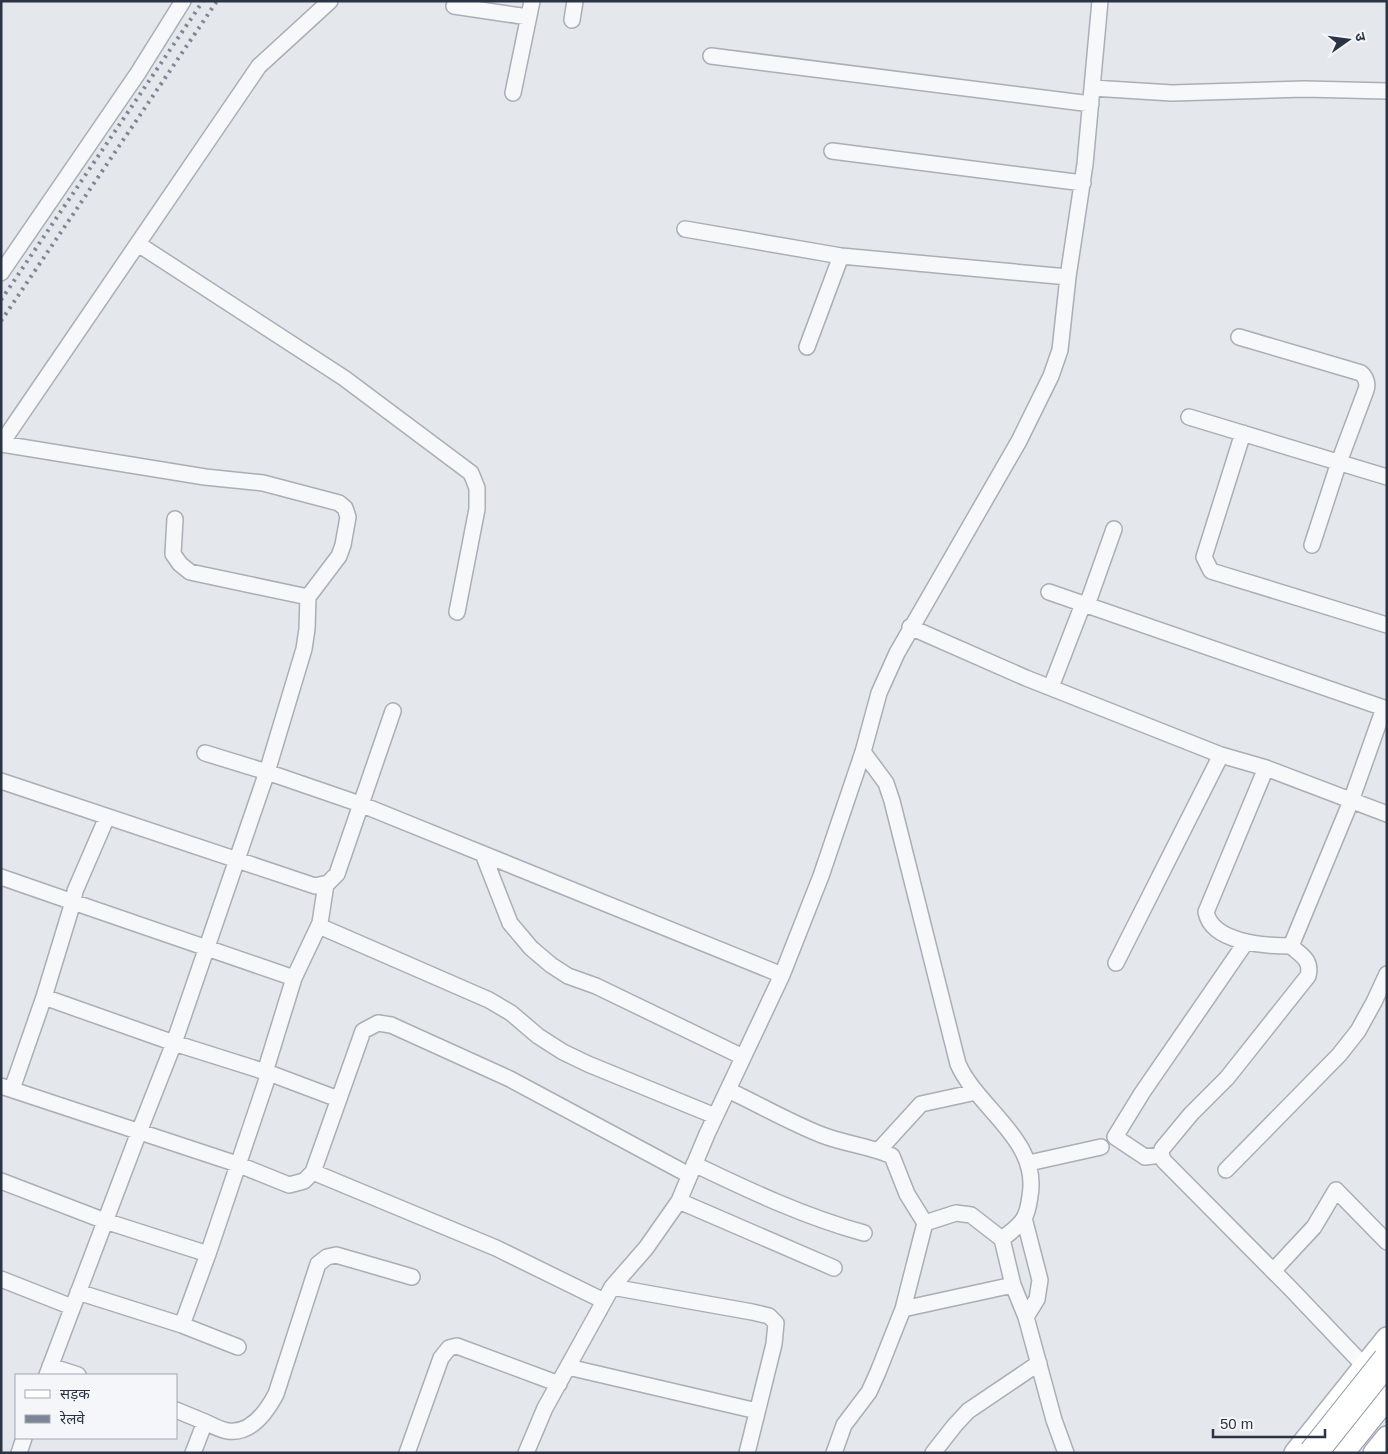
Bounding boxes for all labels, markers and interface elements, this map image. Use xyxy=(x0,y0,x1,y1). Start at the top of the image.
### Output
north arrow xyxy=(1323,15,1373,65)
text: उ xyxy=(1352,31,1370,44)
legend xyxy=(15,1374,178,1439)
text: सड़क xyxy=(60,1385,90,1402)
scale bar xyxy=(1213,1406,1326,1438)
text: रेलवे xyxy=(59,1410,85,1427)
text: 50 m xyxy=(1220,1415,1253,1432)

